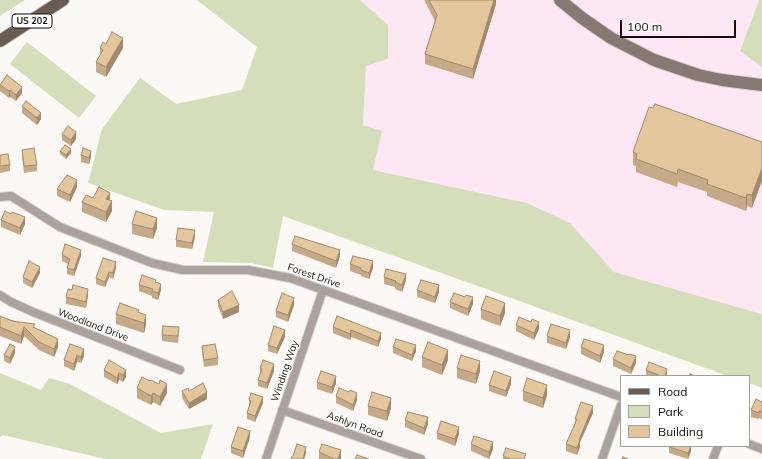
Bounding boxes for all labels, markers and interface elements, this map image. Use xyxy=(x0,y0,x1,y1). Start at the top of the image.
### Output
scale bar xyxy=(622,12,738,38)
road number: US 202 xyxy=(12,14,52,28)
text: 100 m xyxy=(627,19,662,34)
street label: Forest Drive xyxy=(286,261,342,291)
street label: Woodland Drive xyxy=(56,306,130,344)
street label: Winding Way xyxy=(269,339,301,403)
legend xyxy=(620,375,750,447)
text: Road xyxy=(658,384,687,399)
text: Park xyxy=(658,404,683,419)
street label: Ashlyn Road xyxy=(325,409,385,441)
text: Building xyxy=(658,424,703,439)

